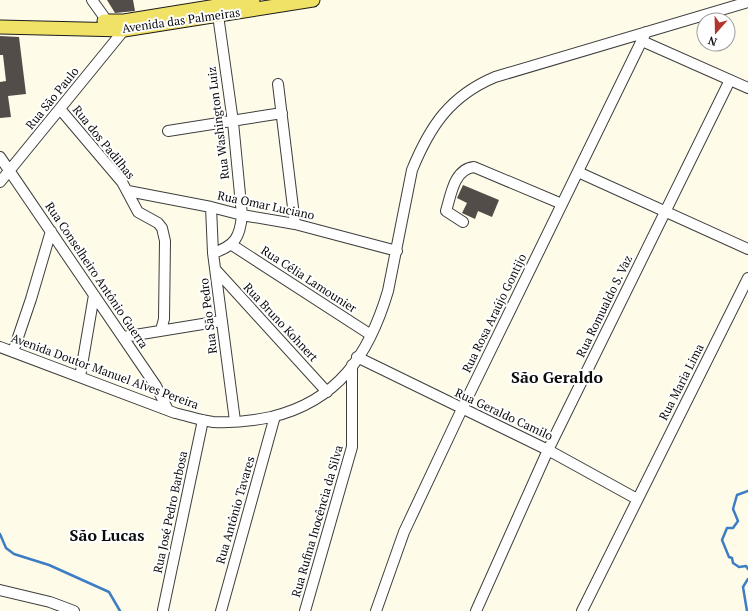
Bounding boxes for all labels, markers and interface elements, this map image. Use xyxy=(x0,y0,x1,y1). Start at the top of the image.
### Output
street label: Avenida das Palmeiras xyxy=(121,4,241,36)
north arrow xyxy=(696,12,736,52)
text: N xyxy=(706,33,719,49)
street label: Rua São Paulo xyxy=(22,64,82,132)
street label: Rua Washington Luiz xyxy=(204,66,232,180)
street label: Rua dos Padilhas xyxy=(70,102,138,182)
street label: Rua Omar Luciano xyxy=(216,187,316,223)
street label: Rua Conselheiro Antônio Guerra xyxy=(42,199,152,351)
street label: Rua Célia Lamounier xyxy=(258,242,360,316)
street label: Rua Rosa Araújo Gontijo xyxy=(459,251,529,375)
street label: Rua Romualdo S. Vaz xyxy=(573,252,635,359)
street label: Rua São Pedro xyxy=(196,277,220,355)
street label: Rua Bruno Kohnert xyxy=(241,280,322,365)
street label: Avenida Doutor Manuel Alves Pereira xyxy=(9,330,201,412)
street label: Rua Maria Lima xyxy=(655,341,707,423)
district label: São Geraldo xyxy=(511,366,603,388)
street label: Rua Geraldo Camilo xyxy=(453,385,556,443)
street label: Rua Rufina Inocência da Silva xyxy=(288,443,346,599)
street label: Rua José Pedro Barbosa xyxy=(150,450,190,574)
street label: Rua Antônio Tavares xyxy=(212,455,258,565)
district label: São Lucas xyxy=(70,524,144,546)

